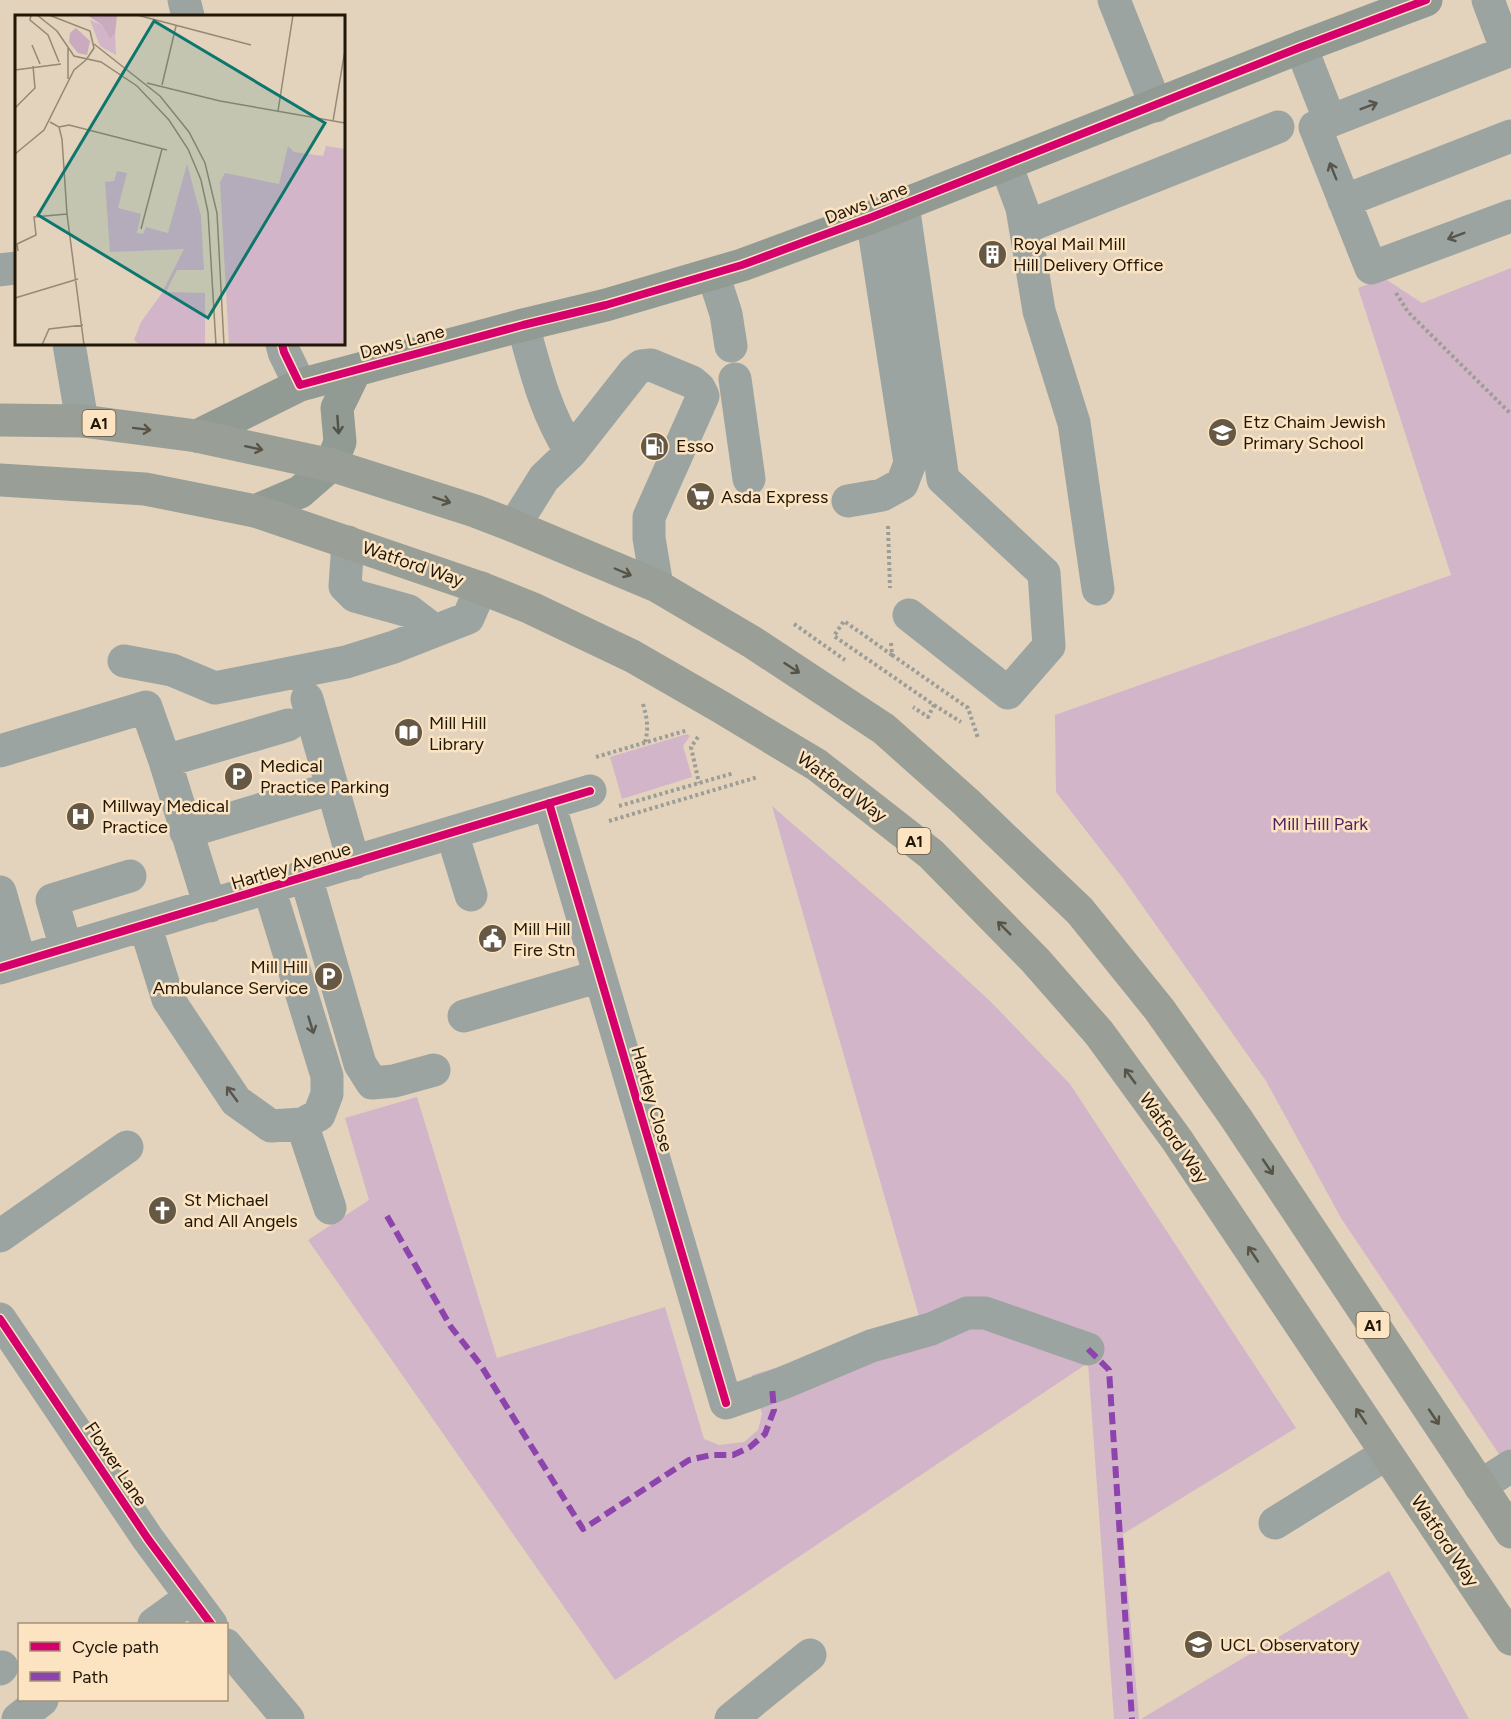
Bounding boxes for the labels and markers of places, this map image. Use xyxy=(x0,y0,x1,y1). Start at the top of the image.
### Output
place label: Royal Mail Mill Hill Delivery Office xyxy=(1013,233,1164,276)
building icon: Royal Mail Mill Hill Delivery Office xyxy=(976,238,1008,270)
place label: Etz Chaim Jewish Primary School xyxy=(1243,411,1385,454)
school or university icon: Etz Chaim Jewish Primary School xyxy=(1206,416,1238,448)
fuel station icon: Esso xyxy=(639,430,671,462)
place label: Esso xyxy=(676,435,714,457)
supermarket icon: Asda Express xyxy=(684,481,716,513)
place label: Asda Express xyxy=(721,486,828,508)
place label: Mill Hill Library xyxy=(429,712,486,755)
library icon: Mill Hill Library xyxy=(392,717,424,749)
place label: Medical Practice Parking xyxy=(260,755,389,798)
parking icon: Medical Practice Parking xyxy=(223,760,255,792)
place label: Millway Medical Practice xyxy=(102,795,229,838)
hospital icon: Millway Medical Practice xyxy=(65,800,97,832)
place label: Mill Hill Fire Stn xyxy=(513,918,575,961)
public building icon: Mill Hill Fire Stn xyxy=(476,923,508,955)
place label: Mill Hill Ambulance Service xyxy=(153,956,308,999)
parking icon: Mill Hill Ambulance Service xyxy=(313,961,345,993)
place label: St Michael and All Angels xyxy=(184,1189,298,1232)
church icon: St Michael and All Angels xyxy=(147,1194,179,1226)
school or university icon: UCL Observatory xyxy=(1183,1629,1215,1661)
place label: UCL Observatory xyxy=(1220,1634,1360,1656)

